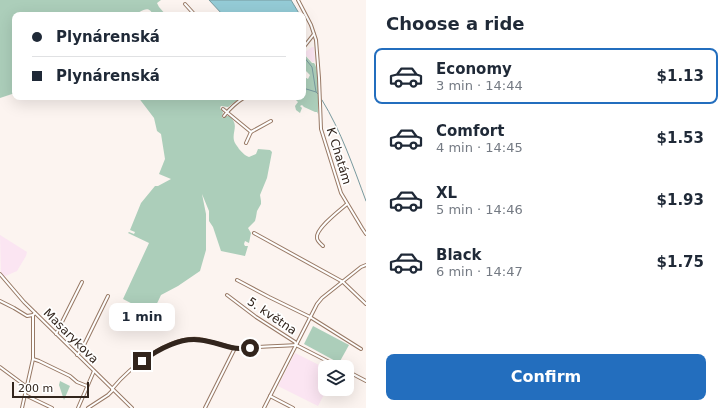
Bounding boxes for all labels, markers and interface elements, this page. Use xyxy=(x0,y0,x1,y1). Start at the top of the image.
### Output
text: Choose a ride xyxy=(386,13,525,34)
text: Plynárenská xyxy=(56,28,160,46)
icon: car xyxy=(388,58,424,94)
text: Economy xyxy=(436,60,512,78)
text: Plynárenská xyxy=(56,67,160,85)
text: $1.13 xyxy=(657,67,704,85)
text: 3 min · 14:44 xyxy=(436,78,523,93)
icon: car xyxy=(388,120,424,156)
text: Comfort xyxy=(436,122,504,140)
street label: K Chatám xyxy=(324,126,354,186)
text: $1.53 xyxy=(657,129,704,147)
text: 4 min · 14:45 xyxy=(436,140,523,155)
icon: car xyxy=(388,182,424,218)
text: XL xyxy=(436,184,457,202)
text: $1.93 xyxy=(657,191,704,209)
text: 5 min · 14:46 xyxy=(436,202,523,217)
icon: car xyxy=(388,244,424,280)
text: Black xyxy=(436,246,482,264)
text: $1.75 xyxy=(657,253,704,271)
text: 6 min · 14:47 xyxy=(436,264,523,279)
street label: 5. května xyxy=(245,294,299,338)
callout: 1 min xyxy=(109,303,175,331)
street label: Masarykova xyxy=(41,306,101,366)
text: 1 min xyxy=(122,309,162,324)
route start xyxy=(241,339,259,357)
route end xyxy=(133,352,151,370)
button: Confirm xyxy=(386,354,706,400)
map controls xyxy=(318,360,354,396)
button: layers xyxy=(318,360,354,396)
scale bar xyxy=(12,380,89,399)
text: 200 m xyxy=(18,382,53,395)

